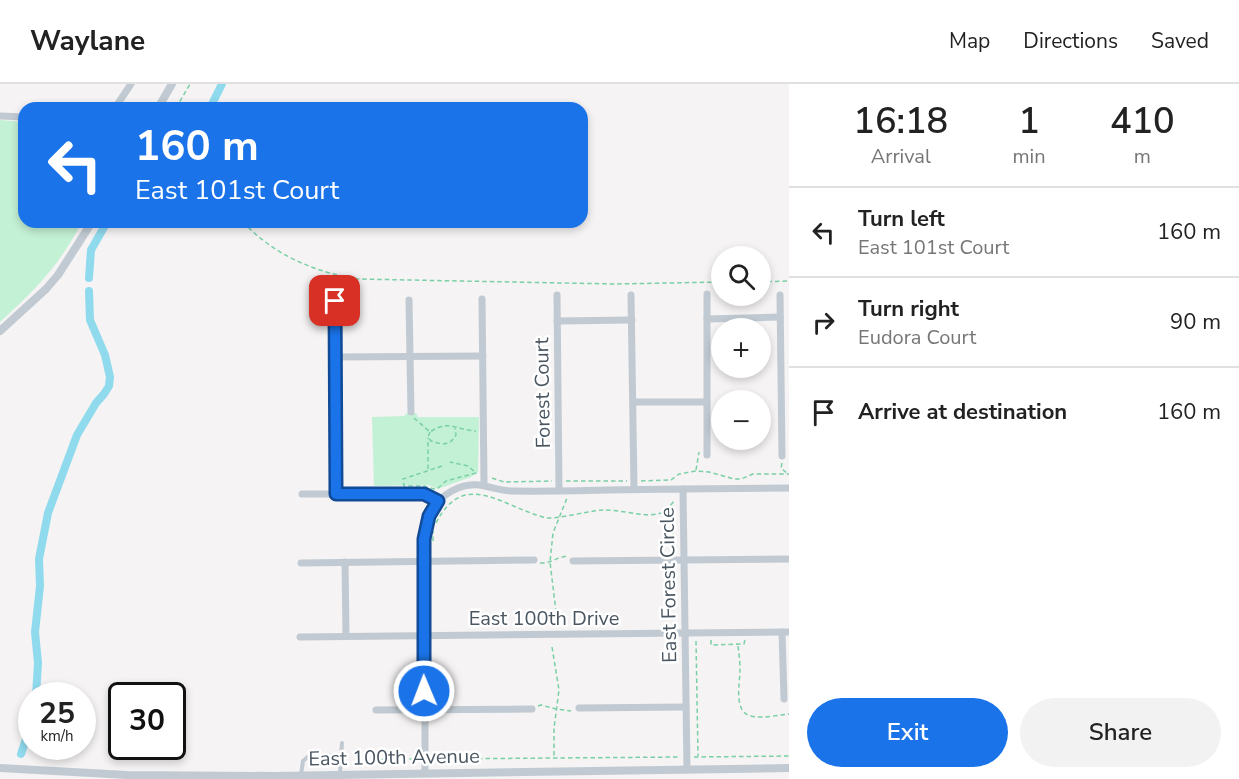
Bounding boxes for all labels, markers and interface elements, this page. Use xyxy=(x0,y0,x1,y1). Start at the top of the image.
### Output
text: Waylane xyxy=(30,22,145,60)
text: Map xyxy=(949,27,990,55)
text: Directions xyxy=(1023,27,1118,55)
text: Saved xyxy=(1151,27,1209,55)
text: 16:18 xyxy=(853,97,948,146)
text: 1 xyxy=(1018,97,1040,146)
text: 410 xyxy=(1110,97,1175,146)
text: 160 m xyxy=(135,118,259,175)
icon: left xyxy=(36,126,114,204)
text: Arrival xyxy=(871,143,931,170)
text: min xyxy=(1013,143,1046,170)
text: m xyxy=(1134,143,1151,170)
text: East 101st Court xyxy=(135,172,339,209)
text: Turn left xyxy=(858,204,945,234)
icon: left xyxy=(807,216,840,249)
text: 160 m xyxy=(1157,217,1221,247)
text: East 101st Court xyxy=(858,234,1009,261)
map controls xyxy=(711,246,771,450)
button: search xyxy=(711,246,771,306)
pin xyxy=(309,275,360,326)
icon: arrive xyxy=(318,284,351,317)
text: Turn right xyxy=(858,294,959,324)
icon: right xyxy=(807,306,840,339)
text: 90 m xyxy=(1170,307,1221,337)
button: + xyxy=(711,318,771,378)
text: Eudora Court xyxy=(858,324,976,351)
street label: Forest Court xyxy=(528,336,557,449)
button: − xyxy=(711,390,771,450)
icon: arrive xyxy=(807,396,840,429)
text: Arrive at destination xyxy=(858,397,1067,427)
text: 160 m xyxy=(1157,397,1221,427)
street label: East Forest Circle xyxy=(654,507,683,663)
street label: East 100th Drive xyxy=(469,605,619,632)
position arrow xyxy=(392,659,456,723)
speed limit sign: 30 xyxy=(108,682,186,760)
text: 25 xyxy=(39,693,75,734)
button: Exit xyxy=(807,698,1008,767)
button: Share xyxy=(1020,698,1221,767)
text: km/h xyxy=(40,726,74,746)
street label: East 100th Avenue xyxy=(308,743,480,772)

